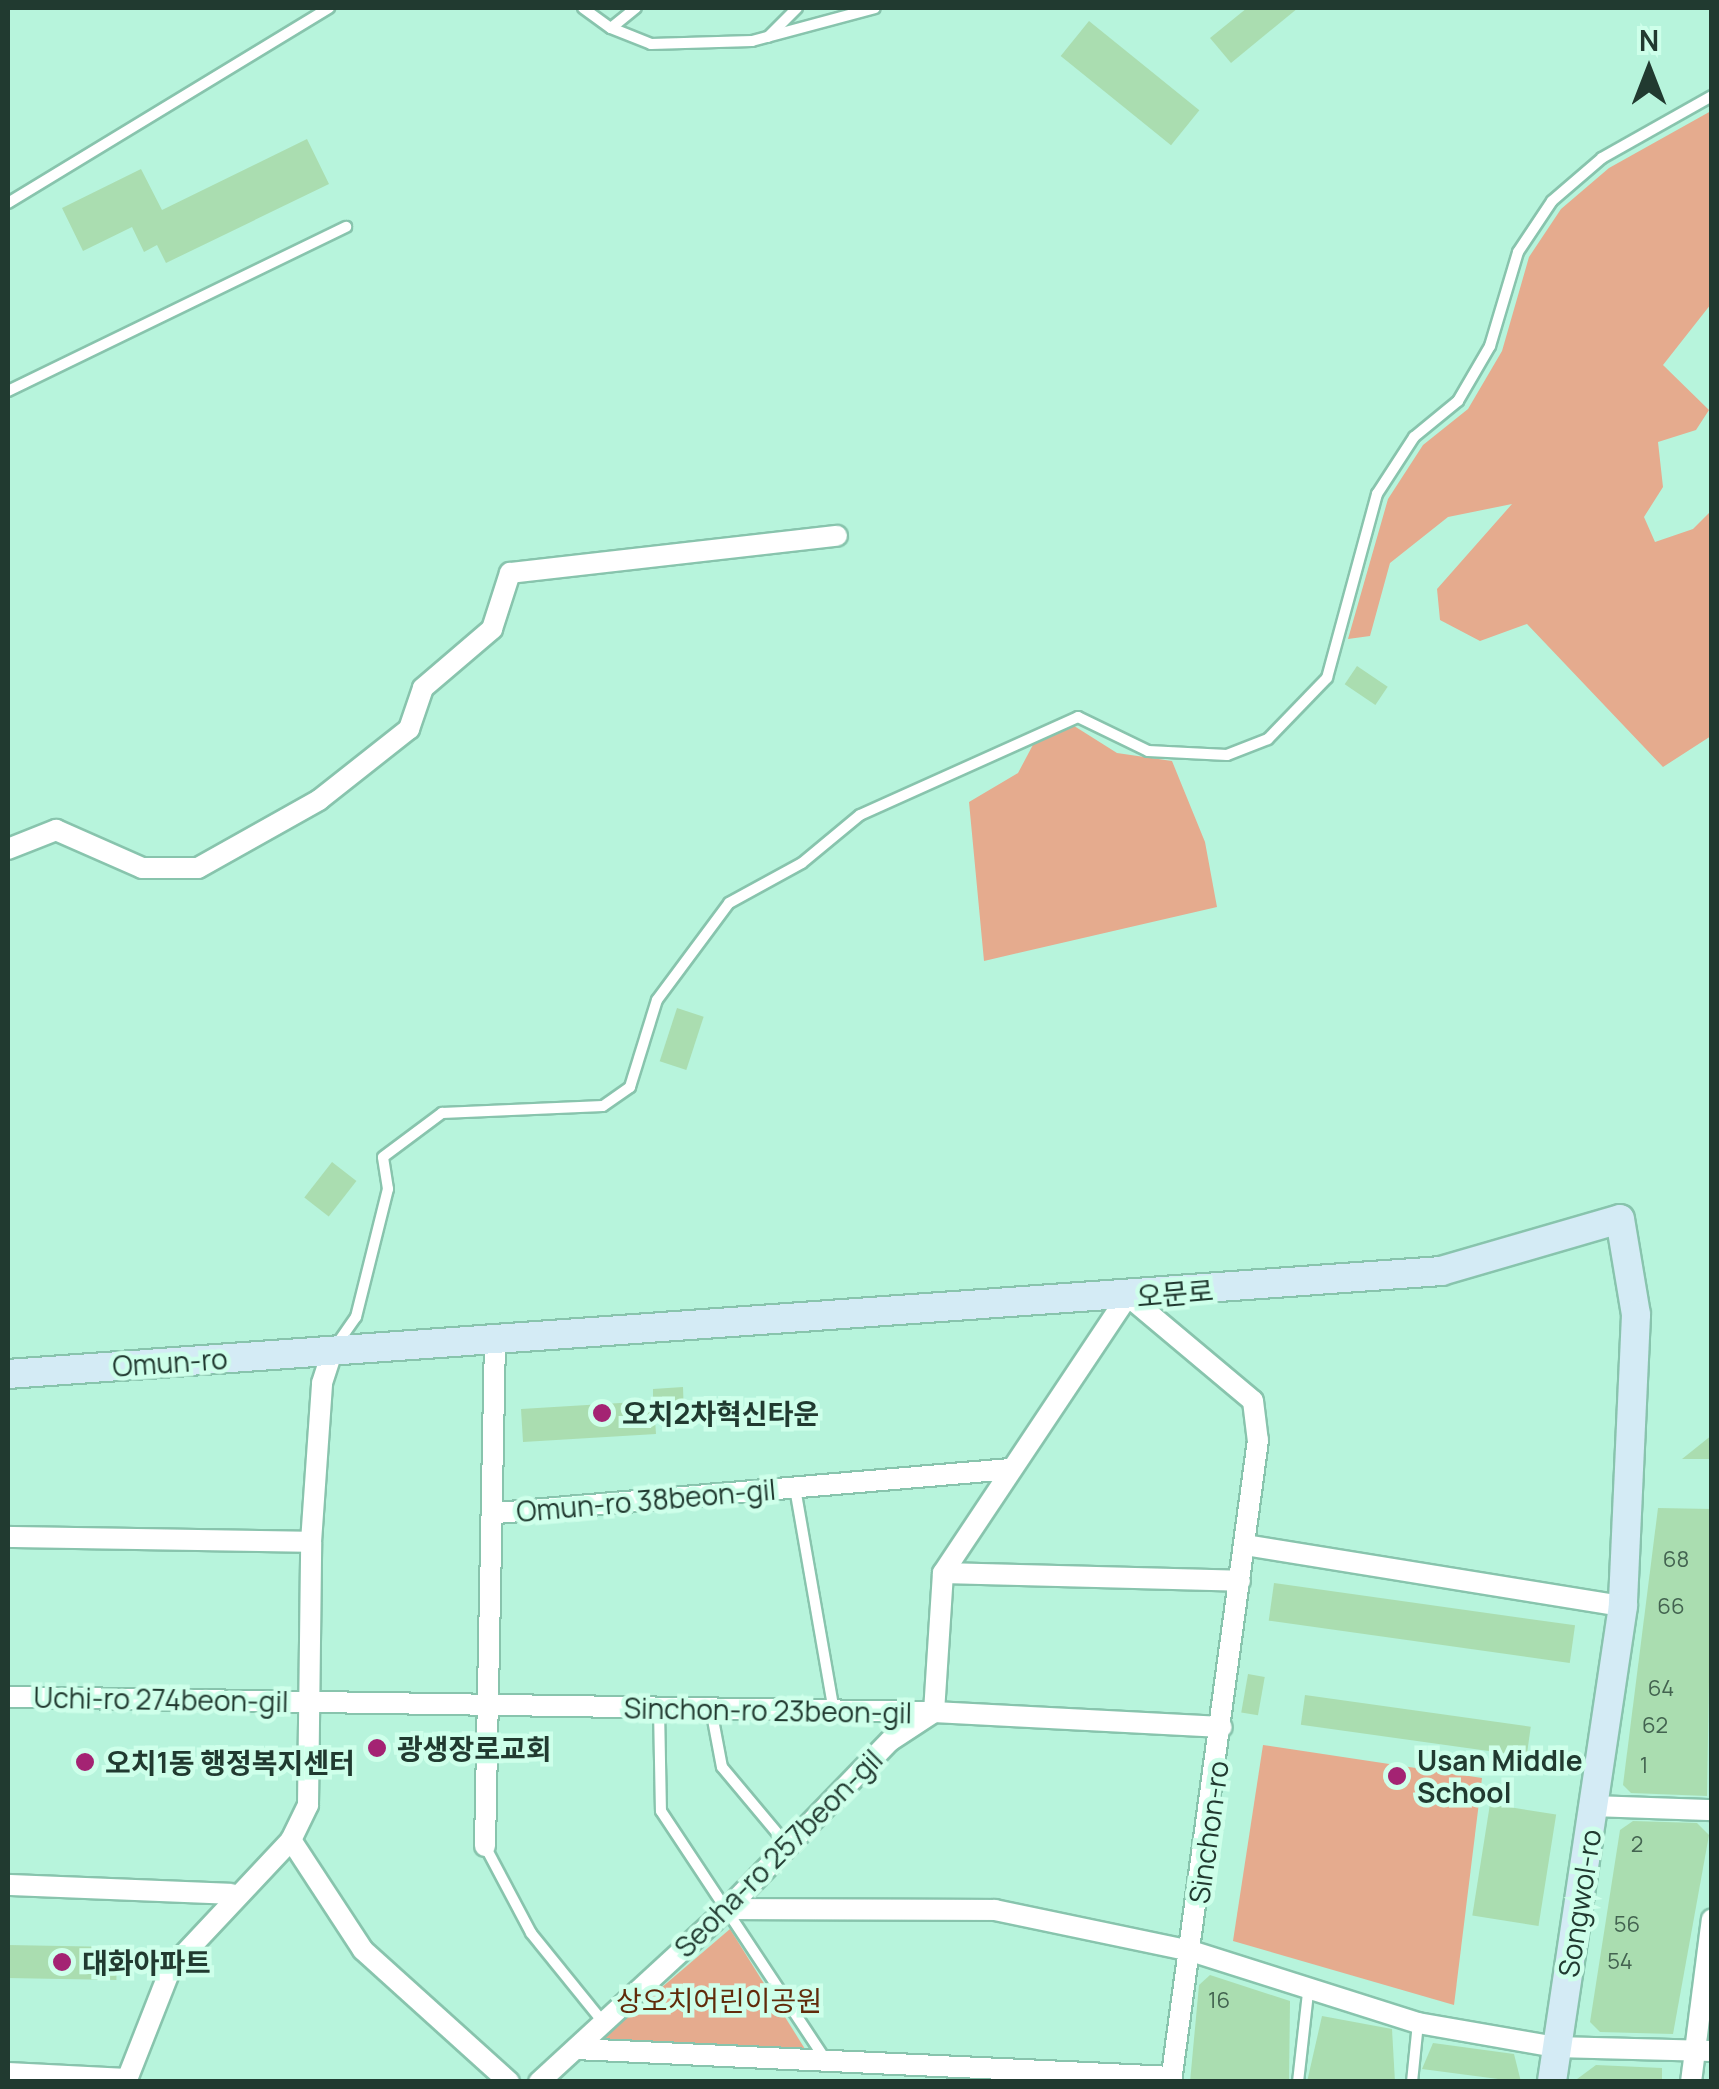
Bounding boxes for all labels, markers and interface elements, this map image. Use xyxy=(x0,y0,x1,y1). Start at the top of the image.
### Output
north arrow xyxy=(1599,20,1699,120)
text: N xyxy=(1639,21,1659,59)
street label: 오문로 xyxy=(1135,1273,1215,1313)
street label: Omun-ro xyxy=(111,1341,229,1383)
place label: 오치2차혁신타운 xyxy=(622,1396,819,1430)
marker: 오치2차혁신타운 xyxy=(591,1402,613,1424)
street label: Omun-ro 38beon-gil xyxy=(515,1472,777,1528)
house number: 68 xyxy=(1663,1547,1689,1573)
house number: 66 xyxy=(1657,1594,1685,1620)
house number: 64 xyxy=(1648,1676,1674,1702)
street label: Uchi-ro 274beon-gil xyxy=(33,1680,289,1718)
street label: Sinchon-ro 23beon-gil xyxy=(624,1691,912,1729)
house number: 62 xyxy=(1642,1713,1668,1739)
place label: 광생장로교회 xyxy=(397,1731,552,1765)
marker: 광생장로교회 xyxy=(366,1737,388,1759)
street label: Seoha-ro 257beon-gil xyxy=(667,1742,889,1964)
place label: Usan Middle School xyxy=(1417,1743,1583,1809)
place label: 오치1동 행정복지센터 xyxy=(105,1745,355,1779)
marker: 오치1동 행정복지센터 xyxy=(74,1751,96,1773)
house number: 1 xyxy=(1640,1753,1648,1779)
street label: Sinchon-ro xyxy=(1181,1758,1235,1906)
marker: Usan Middle School xyxy=(1386,1765,1408,1787)
street label: Songwol-ro xyxy=(1551,1827,1607,1979)
house number: 2 xyxy=(1631,1832,1643,1858)
house number: 56 xyxy=(1614,1912,1640,1938)
place label: 대화아파트 xyxy=(82,1945,211,1979)
house number: 54 xyxy=(1607,1949,1633,1975)
marker: 대화아파트 xyxy=(51,1951,73,1973)
park label: 상오치어린이공원 xyxy=(616,1983,822,2017)
house number: 16 xyxy=(1208,1988,1230,2014)

